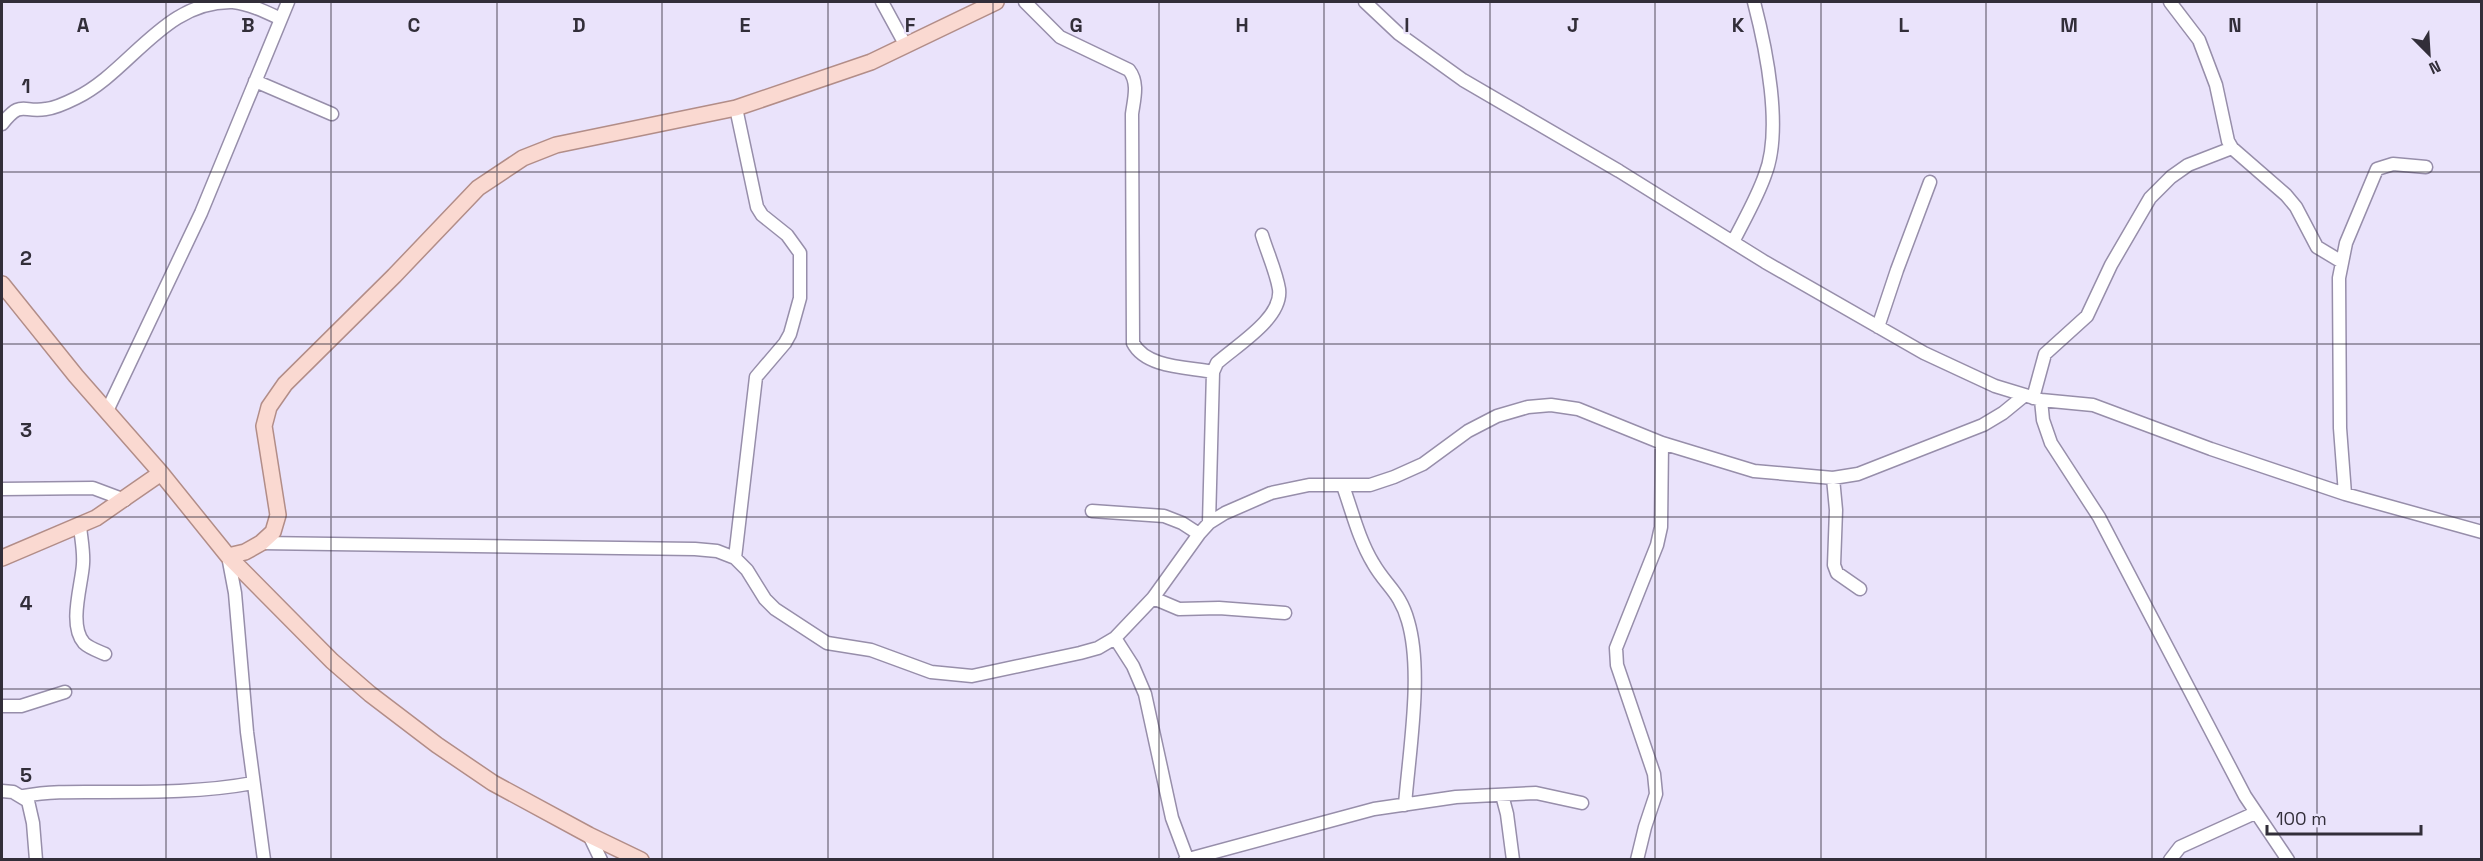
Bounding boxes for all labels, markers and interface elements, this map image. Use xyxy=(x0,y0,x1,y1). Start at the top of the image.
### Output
text: A xyxy=(77,12,90,38)
text: B xyxy=(241,12,255,38)
text: C xyxy=(408,12,421,38)
text: D xyxy=(572,12,586,38)
text: E xyxy=(739,12,751,38)
text: F xyxy=(905,12,916,38)
text: G xyxy=(1069,12,1083,38)
text: H xyxy=(1235,12,1249,38)
text: I xyxy=(1404,12,1410,38)
text: J xyxy=(1567,12,1579,38)
text: K xyxy=(1732,12,1745,38)
text: L xyxy=(1899,12,1910,38)
text: M xyxy=(2060,12,2078,38)
text: N xyxy=(2228,12,2242,38)
north arrow xyxy=(2399,24,2459,84)
text: N xyxy=(2426,55,2444,79)
text: 1 xyxy=(21,73,31,99)
text: 2 xyxy=(20,245,32,271)
text: 3 xyxy=(20,417,32,443)
text: 4 xyxy=(20,590,33,616)
text: 5 xyxy=(20,762,32,788)
scale bar xyxy=(2267,798,2422,836)
text: 100 m xyxy=(2276,807,2327,830)

